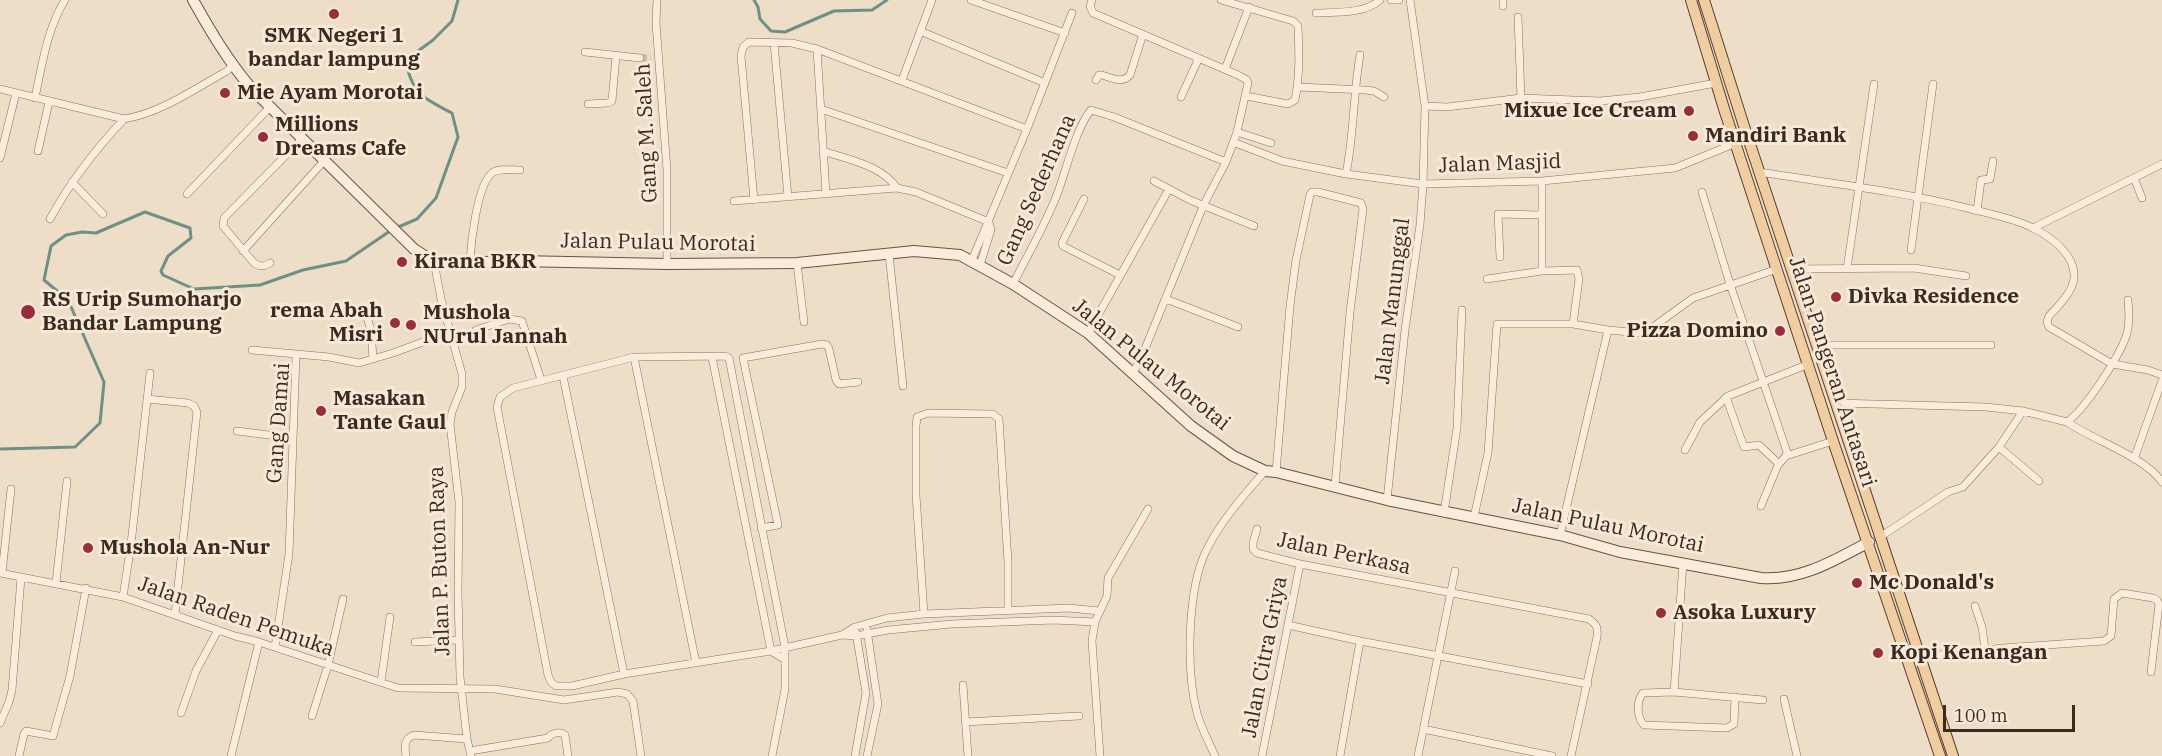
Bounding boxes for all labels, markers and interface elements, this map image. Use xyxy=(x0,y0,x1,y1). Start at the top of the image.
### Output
marker: SMK Negeri 1 bandar lampung xyxy=(327,7,341,21)
place label: SMK Negeri 1 bandar lampung xyxy=(248,23,420,73)
street label: Gang M. Saleh xyxy=(631,63,663,203)
place label: Mie Ayam Morotai xyxy=(237,80,423,106)
marker: Mie Ayam Morotai xyxy=(218,86,232,100)
place label: Mixue Ice Cream xyxy=(1504,98,1677,124)
marker: Mixue Ice Cream xyxy=(1682,104,1696,118)
street label: Gang Sederhana xyxy=(992,110,1082,270)
place label: Millions Dreams Cafe xyxy=(275,112,406,162)
place label: Mandiri Bank xyxy=(1705,123,1846,149)
marker: Mandiri Bank xyxy=(1686,129,1700,143)
marker: Millions Dreams Cafe xyxy=(256,130,270,144)
street label: Jalan Masjid xyxy=(1438,149,1562,179)
street label: Jalan Manunggal xyxy=(1370,216,1416,386)
street label: Jalan Pulau Morotai xyxy=(560,229,756,257)
place label: Kirana BKR xyxy=(414,249,537,275)
street label: Jalan Pangeran Antasari xyxy=(1783,254,1881,490)
marker: Kirana BKR xyxy=(395,255,409,269)
place label: Divka Residence xyxy=(1848,284,2019,310)
place label: RS Urip Sumoharjo Bandar Lampung xyxy=(42,287,242,337)
marker: Divka Residence xyxy=(1829,290,1843,304)
street label: Jalan Pulau Morotai xyxy=(1067,294,1235,436)
place label: rema Abah Misri xyxy=(270,298,383,348)
place label: Mushola NUrul Jannah xyxy=(423,300,568,350)
marker: RS Urip Sumoharjo Bandar Lampung xyxy=(19,303,37,321)
marker: rema Abah Misri xyxy=(388,316,402,330)
marker: Mushola NUrul Jannah xyxy=(404,318,418,332)
place label: Pizza Domino xyxy=(1627,318,1768,344)
marker: Pizza Domino xyxy=(1773,324,1787,338)
street label: Gang Damai xyxy=(262,362,296,484)
place label: Masakan Tante Gaul xyxy=(333,386,446,436)
marker: Masakan Tante Gaul xyxy=(314,404,328,418)
street label: Jalan P. Buton Raya xyxy=(424,466,456,656)
street label: Jalan Pulau Morotai xyxy=(1510,493,1706,559)
street label: Jalan Perkasa xyxy=(1275,528,1413,580)
place label: Mushola An-Nur xyxy=(100,535,270,561)
marker: Mushola An-Nur xyxy=(81,541,95,555)
place label: Mc Donald's xyxy=(1869,570,1994,596)
street label: Jalan Raden Pemuka xyxy=(135,572,337,662)
street label: Jalan Citra Griya xyxy=(1237,574,1293,740)
marker: Mc Donald's xyxy=(1850,576,1864,590)
place label: Asoka Luxury xyxy=(1673,600,1816,626)
marker: Asoka Luxury xyxy=(1654,606,1668,620)
place label: Kopi Kenangan xyxy=(1890,640,2048,666)
marker: Kopi Kenangan xyxy=(1871,646,1885,660)
scale bar xyxy=(1946,693,2078,731)
text: 100 m xyxy=(1954,704,2008,727)

